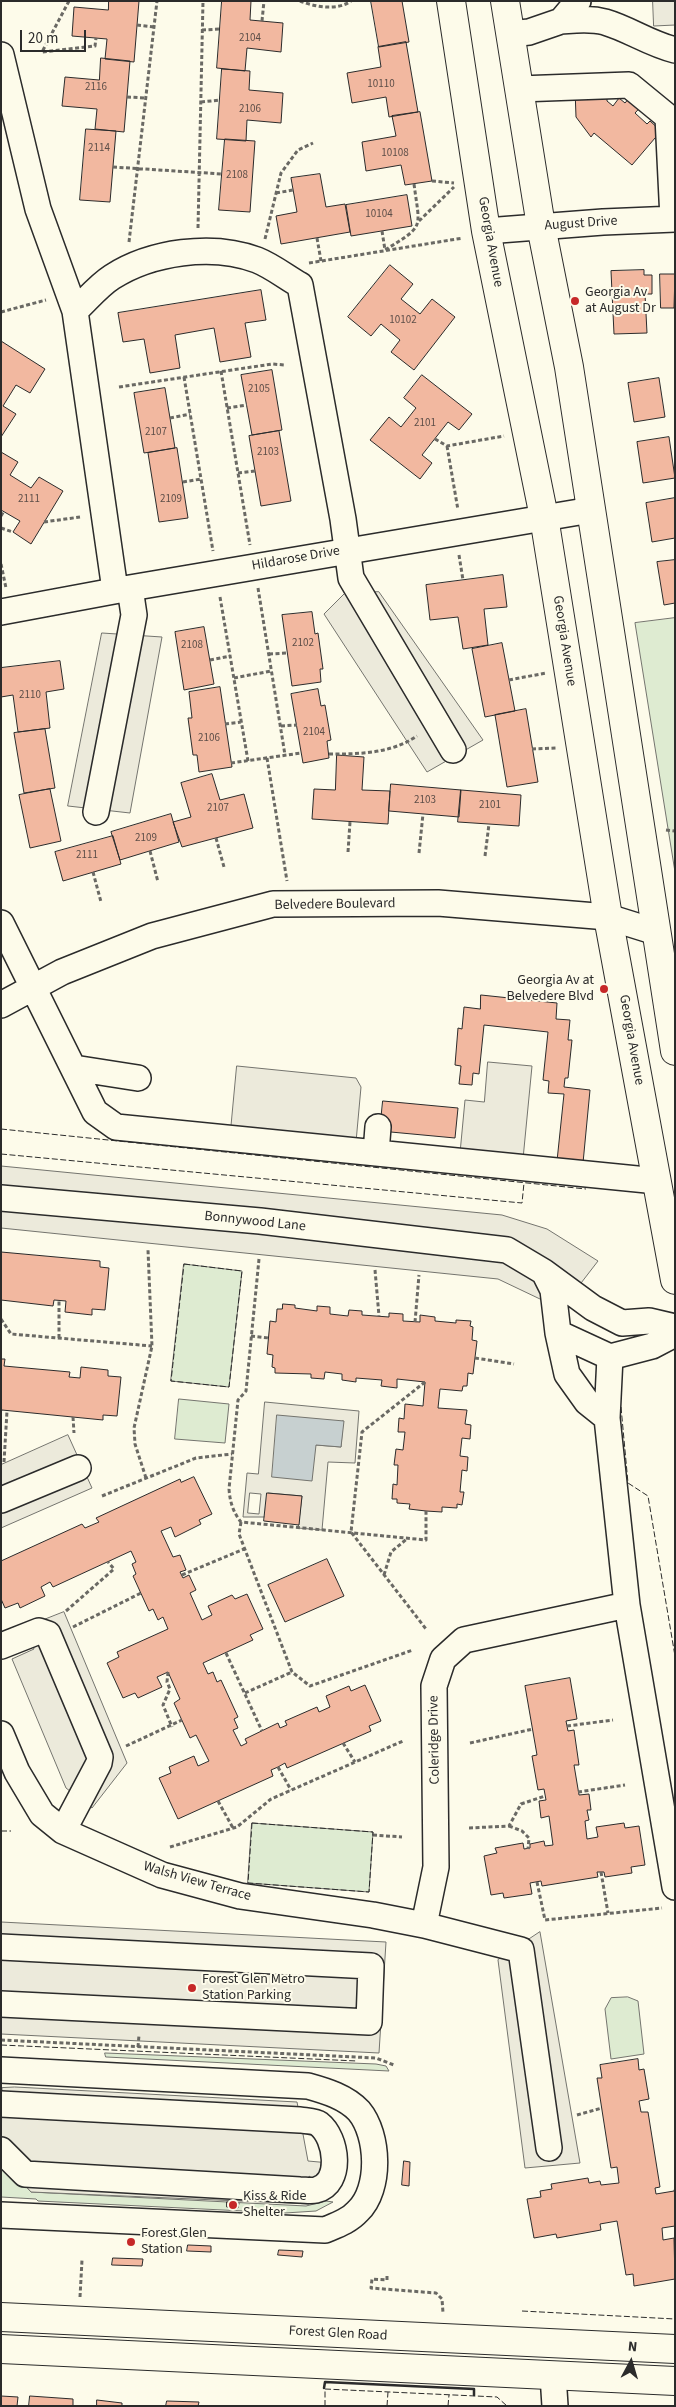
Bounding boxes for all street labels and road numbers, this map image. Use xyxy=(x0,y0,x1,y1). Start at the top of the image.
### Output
street label: Georgia Avenue xyxy=(474,196,506,288)
street label: August Drive xyxy=(544,213,618,235)
street label: Hildarose Drive xyxy=(251,543,341,575)
street label: Georgia Avenue xyxy=(549,595,579,687)
street label: Belvedere Boulevard xyxy=(274,896,396,914)
street label: Georgia Avenue xyxy=(615,994,647,1086)
street label: Bonnywood Lane xyxy=(203,1208,307,1236)
street label: Coleridge Drive xyxy=(426,1695,444,1785)
street label: Walsh View Terrace xyxy=(141,1859,253,1905)
street label: Forest Glen Road xyxy=(288,2323,388,2345)

